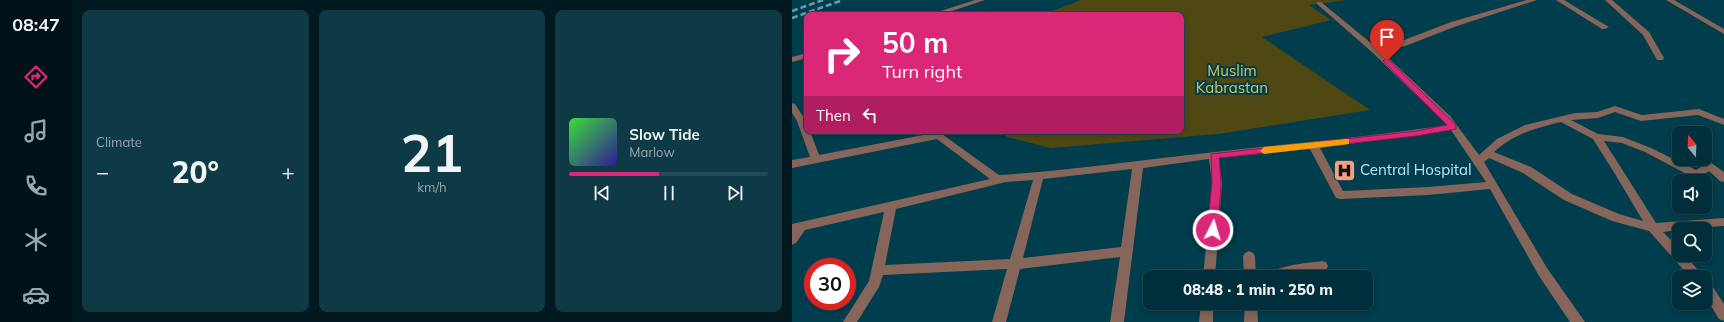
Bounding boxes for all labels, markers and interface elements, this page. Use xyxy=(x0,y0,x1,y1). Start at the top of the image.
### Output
text: 08:47 xyxy=(12,13,60,36)
pin xyxy=(1370,20,1404,61)
text: 50 m xyxy=(882,25,948,60)
icon: arrive xyxy=(1376,26,1398,48)
icon: right xyxy=(816,28,868,80)
text: Turn right xyxy=(882,60,962,83)
park label: Muslim Kabrastan xyxy=(1196,61,1268,97)
icon: directions xyxy=(22,63,50,91)
icon: left xyxy=(859,104,881,126)
text: Then xyxy=(816,106,851,125)
icon: music xyxy=(22,117,50,145)
text: 21 xyxy=(401,120,463,185)
text: Slow Tide xyxy=(629,125,700,144)
north arrow xyxy=(1672,126,1712,166)
map controls xyxy=(1672,126,1712,310)
text: Climate xyxy=(96,134,142,150)
text: Marlow xyxy=(629,144,675,160)
text: 20° xyxy=(172,153,219,191)
hospital icon: Central Hospital xyxy=(1332,157,1358,183)
text: − xyxy=(96,158,109,186)
text: + xyxy=(281,158,295,186)
place label: Central Hospital xyxy=(1360,160,1472,179)
icon: phone xyxy=(22,172,50,200)
button: sound xyxy=(1672,174,1712,214)
text: km/h xyxy=(417,179,447,195)
icon: previous xyxy=(591,182,613,204)
icon: pause xyxy=(658,182,680,204)
icon: next xyxy=(724,182,746,204)
position arrow xyxy=(1192,209,1234,251)
button: search xyxy=(1672,222,1712,262)
icon: climate xyxy=(22,226,50,254)
speed limit sign: 30 xyxy=(804,258,856,310)
button: layers xyxy=(1672,270,1712,310)
text: 08:48 · 1 min · 250 m xyxy=(1183,280,1333,299)
icon: car xyxy=(22,281,50,309)

